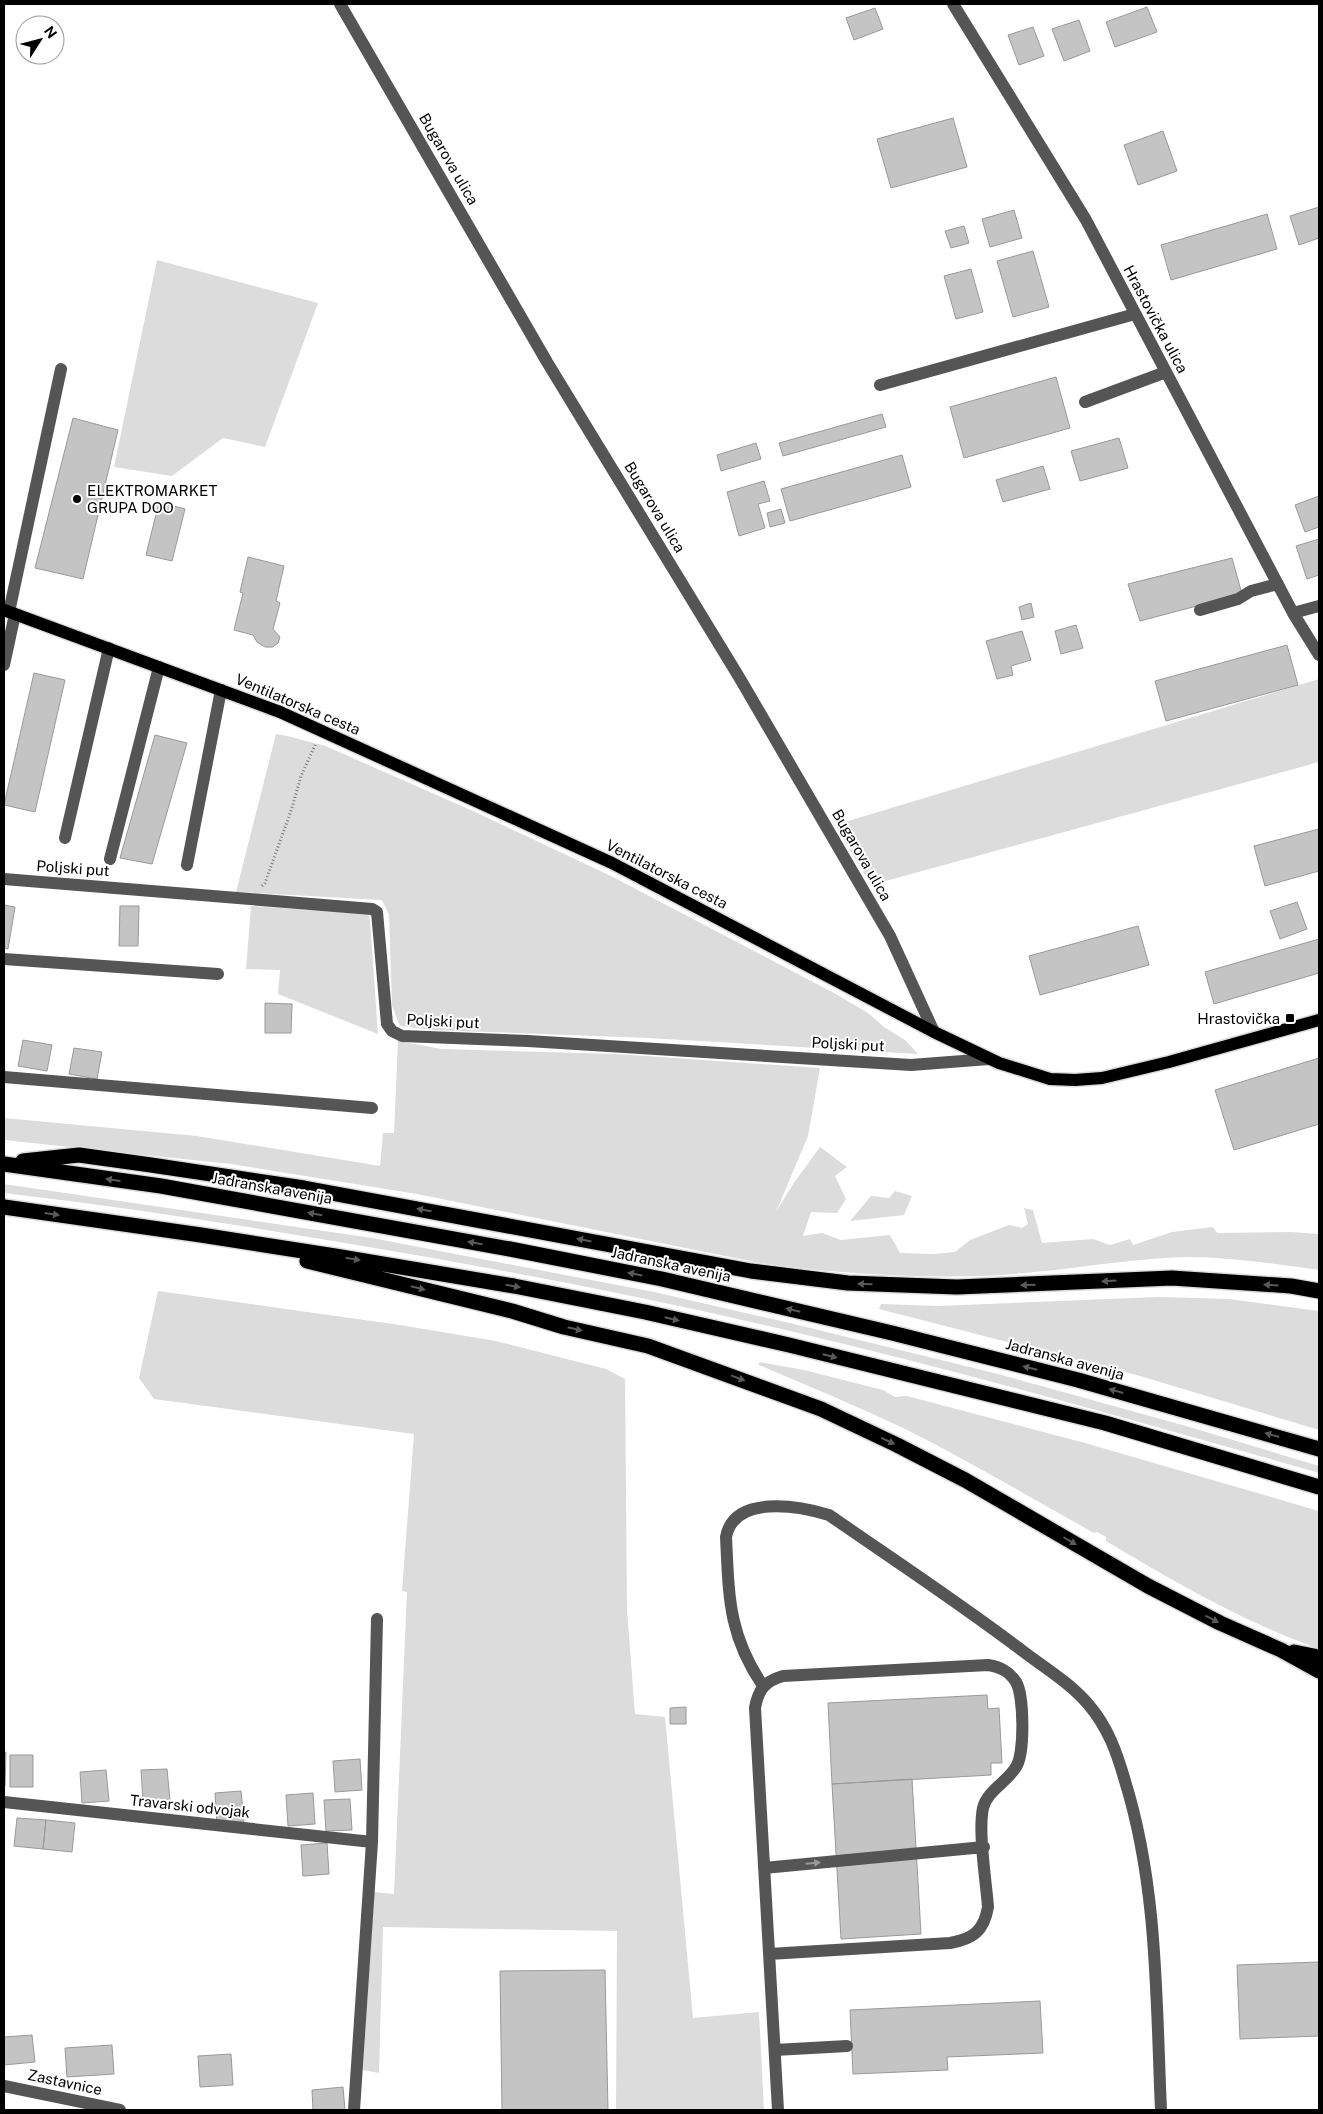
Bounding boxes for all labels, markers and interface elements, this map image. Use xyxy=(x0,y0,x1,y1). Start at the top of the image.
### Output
north arrow xyxy=(15,15,65,65)
text: N xyxy=(41,23,60,41)
street label: Bugarova ulica xyxy=(416,110,482,208)
street label: Hrastovička ulica xyxy=(1120,262,1192,376)
street label: Bugarova ulica xyxy=(621,459,689,555)
place label: ELEKTROMARKET GRUPA DOO xyxy=(87,482,218,516)
marker: ELEKTROMARKET GRUPA DOO xyxy=(71,493,83,505)
street label: Ventilatorska cesta xyxy=(233,670,363,738)
street label: Bugarova ulica xyxy=(829,806,895,904)
street label: Ventilatorska cesta xyxy=(603,836,731,912)
street label: Poljski put xyxy=(36,857,110,879)
place label: Hrastovička xyxy=(1197,1010,1280,1027)
street label: Poljski put xyxy=(406,1011,480,1031)
marker: Hrastovička xyxy=(1284,1012,1296,1024)
street label: Poljski put xyxy=(811,1034,885,1054)
street label: Jadranska avenija xyxy=(210,1169,334,1207)
one-way arrow xyxy=(105,1175,121,1183)
one-way arrow xyxy=(416,1205,432,1213)
one-way arrow xyxy=(307,1209,323,1217)
one-way arrow xyxy=(44,1210,60,1218)
one-way arrow xyxy=(575,1235,591,1243)
one-way arrow xyxy=(467,1238,483,1246)
street label: Jadranska avenija xyxy=(610,1243,732,1285)
one-way arrow xyxy=(345,1256,361,1264)
one-way arrow xyxy=(626,1269,642,1277)
one-way arrow xyxy=(1100,1278,1116,1286)
one-way arrow xyxy=(857,1280,873,1288)
one-way arrow xyxy=(1019,1281,1035,1289)
one-way arrow xyxy=(1263,1281,1279,1289)
one-way arrow xyxy=(505,1283,521,1291)
one-way arrow xyxy=(410,1284,425,1292)
one-way arrow xyxy=(786,1306,801,1314)
one-way arrow xyxy=(664,1315,679,1323)
one-way arrow xyxy=(568,1325,583,1333)
street label: Jadranska avenija xyxy=(1004,1335,1126,1383)
one-way arrow xyxy=(823,1352,838,1360)
one-way arrow xyxy=(1023,1364,1038,1372)
one-way arrow xyxy=(731,1374,746,1382)
one-way arrow xyxy=(1109,1386,1124,1394)
one-way arrow xyxy=(1265,1431,1280,1439)
one-way arrow xyxy=(881,1437,895,1445)
one-way arrow xyxy=(1064,1536,1077,1545)
one-way arrow xyxy=(1205,1615,1220,1623)
street label: Travarski odvojak xyxy=(129,1791,251,1821)
one-way arrow xyxy=(805,1859,821,1867)
street label: Zastavnice xyxy=(26,2066,104,2098)

